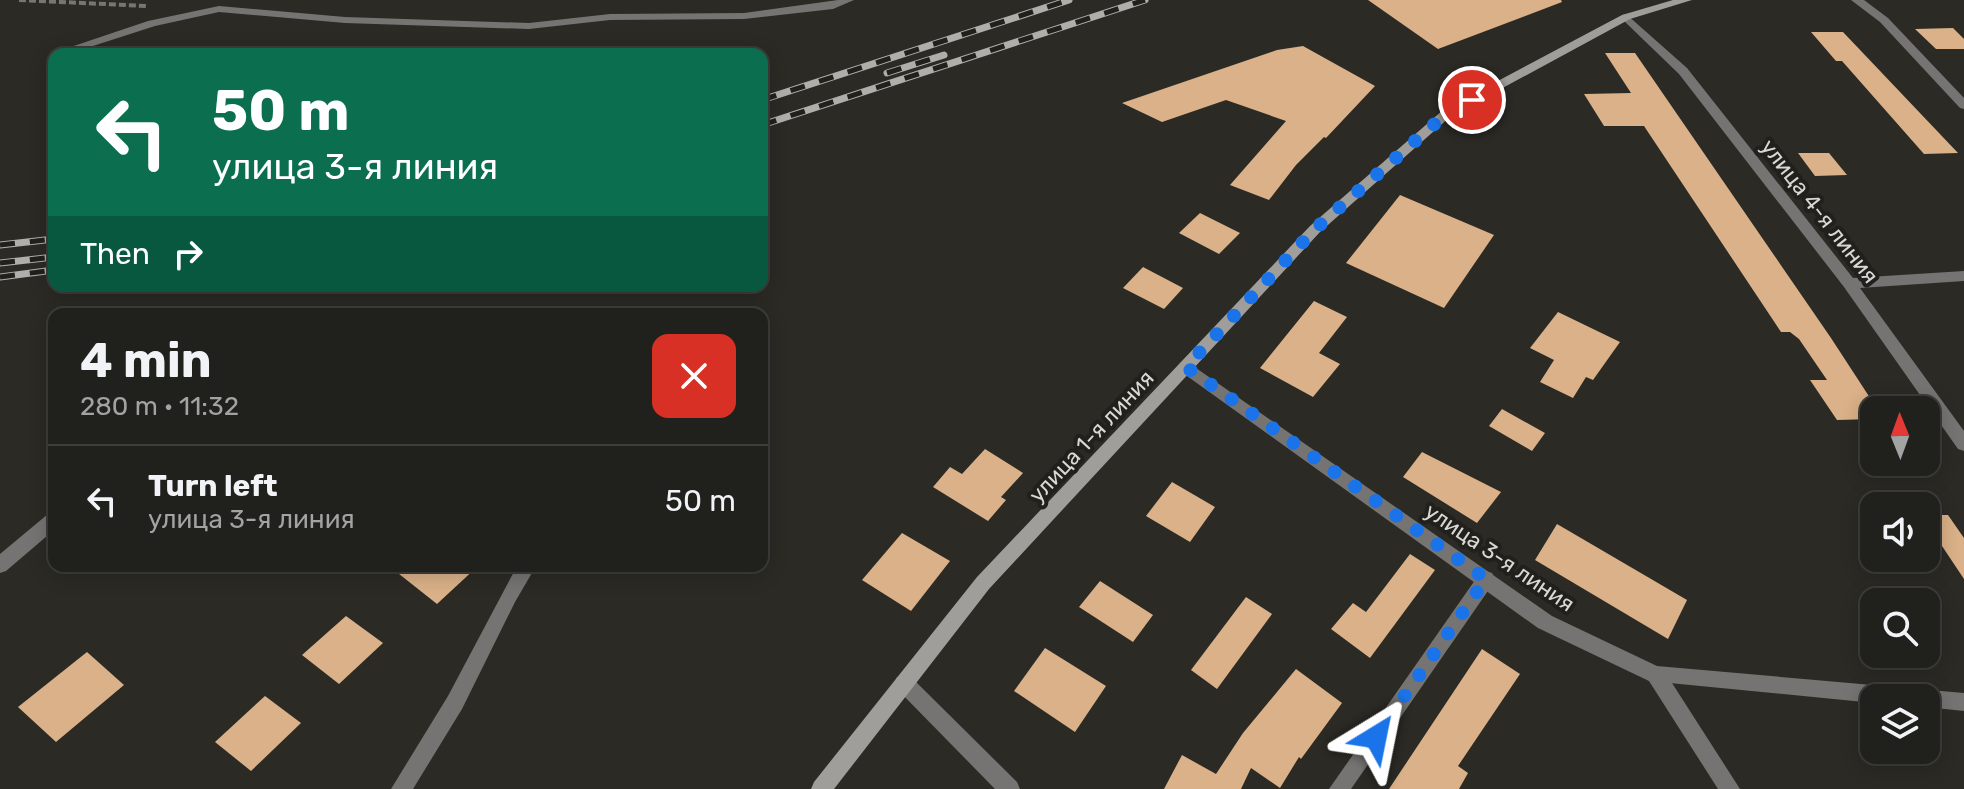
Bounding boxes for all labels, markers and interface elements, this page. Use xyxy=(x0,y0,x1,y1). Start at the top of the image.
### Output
pin xyxy=(1438,66,1506,134)
text: 50 m xyxy=(212,78,349,144)
icon: arrive xyxy=(1450,78,1494,122)
icon: left xyxy=(80,80,184,184)
street label: улица 4-я линия xyxy=(1755,134,1884,289)
text: улица 3-я линия xyxy=(212,145,498,188)
icon: right xyxy=(166,232,210,276)
text: Then xyxy=(80,236,150,272)
text: 4 min xyxy=(80,332,212,389)
button: close xyxy=(652,334,736,418)
street label: улица 1-я линия xyxy=(1023,365,1160,508)
text: 280 m · 11:32 xyxy=(80,391,239,422)
north arrow xyxy=(1860,396,1940,476)
map controls xyxy=(1860,396,1940,764)
text: Turn left xyxy=(148,468,278,504)
icon: left xyxy=(80,479,124,523)
text: 50 m xyxy=(665,483,736,519)
button: sound xyxy=(1860,492,1940,572)
street label: улица 3-я линия xyxy=(1420,497,1580,617)
text: улица 3-я линия xyxy=(148,504,355,535)
button: search xyxy=(1860,588,1940,668)
button: layers xyxy=(1860,684,1940,764)
position arrow xyxy=(1334,695,1418,779)

